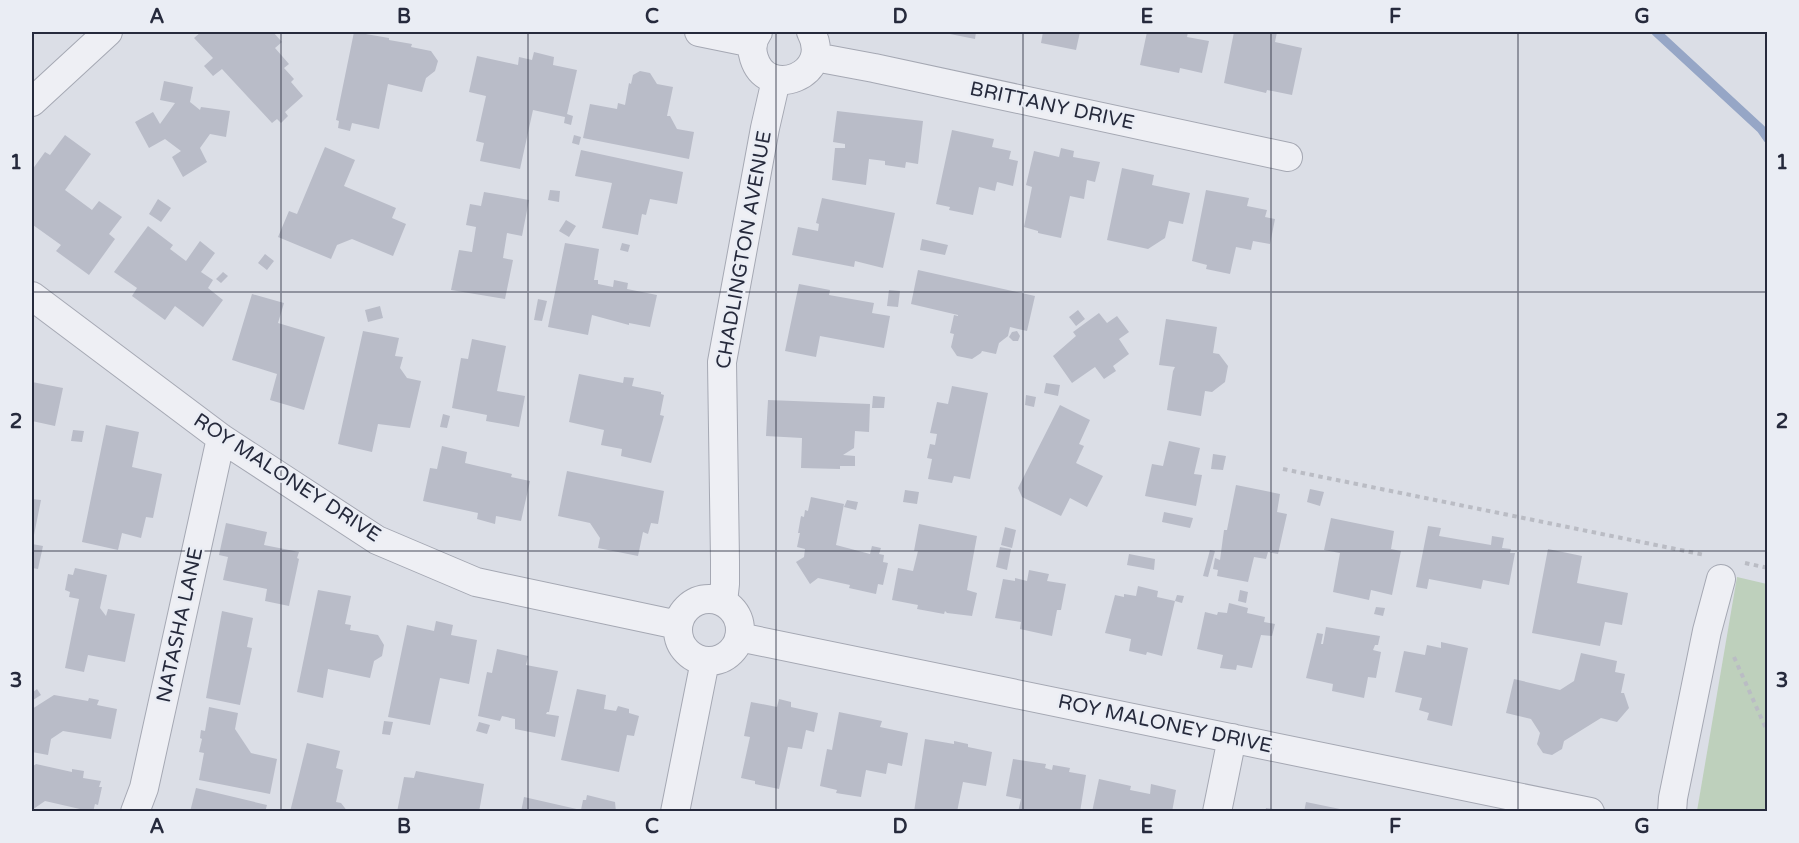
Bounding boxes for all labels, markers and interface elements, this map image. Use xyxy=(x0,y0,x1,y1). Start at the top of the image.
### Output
text: A xyxy=(150,5,165,29)
text: B xyxy=(397,5,411,29)
text: C xyxy=(645,5,659,29)
text: D xyxy=(892,5,908,29)
text: E xyxy=(1141,5,1154,29)
text: F xyxy=(1389,5,1401,29)
text: G xyxy=(1634,5,1650,29)
street label: BRITTANY DRIVE xyxy=(968,77,1136,135)
street label: CHADLINGTON AVENUE xyxy=(711,129,777,371)
text: 1 xyxy=(10,151,22,175)
text: 1 xyxy=(1776,151,1788,175)
street label: ROY MALONEY DRIVE xyxy=(189,409,385,547)
text: 2 xyxy=(10,410,22,434)
text: 2 xyxy=(1776,410,1788,434)
street label: NATASHA LANE xyxy=(152,545,208,705)
text: 3 xyxy=(10,669,22,693)
text: 3 xyxy=(1776,669,1788,693)
street label: ROY MALONEY DRIVE xyxy=(1056,690,1274,758)
text: A xyxy=(150,815,165,839)
text: B xyxy=(397,815,411,839)
text: C xyxy=(645,815,659,839)
text: D xyxy=(892,815,908,839)
text: E xyxy=(1141,815,1154,839)
text: F xyxy=(1389,815,1401,839)
text: G xyxy=(1634,815,1650,839)

